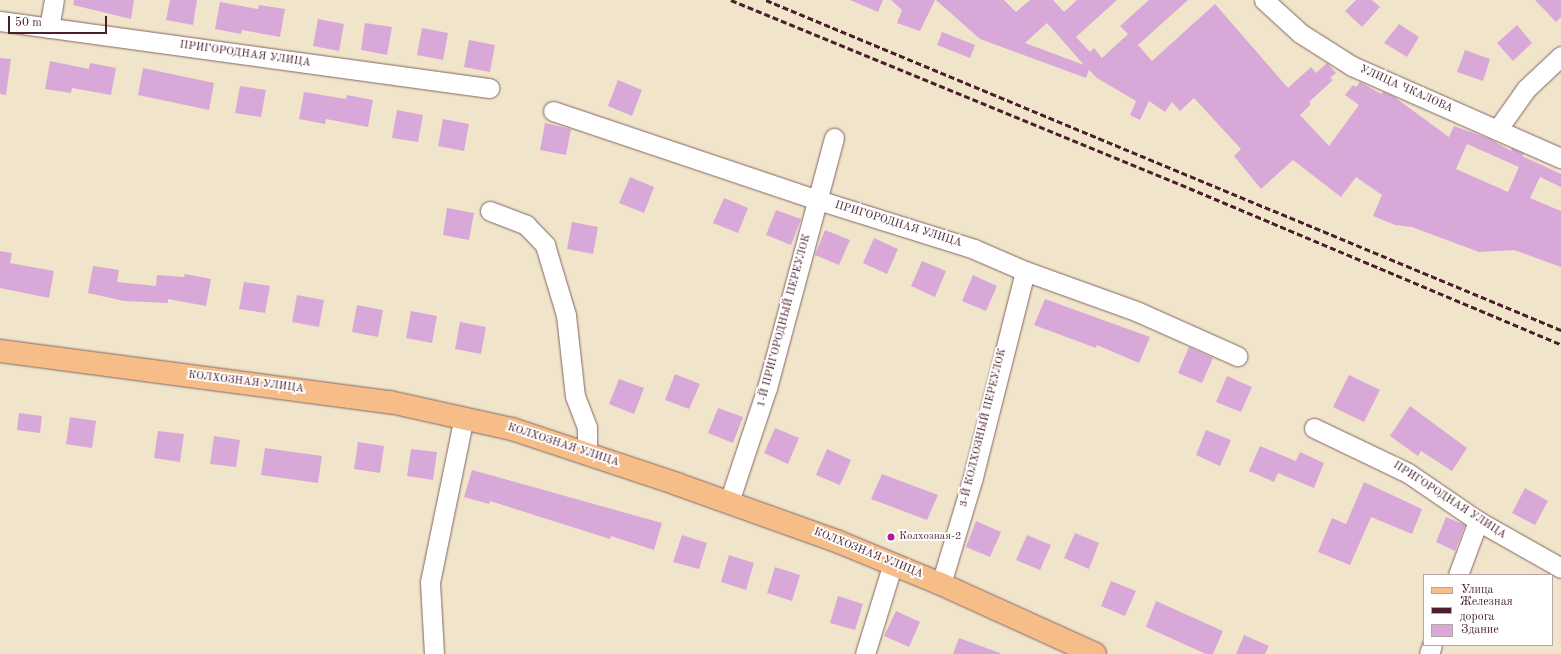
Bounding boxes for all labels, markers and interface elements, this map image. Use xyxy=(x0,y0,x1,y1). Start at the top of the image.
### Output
scale bar xyxy=(10,8,109,34)
text: 50 m xyxy=(15,17,42,29)
street label: ПРИГОРОДНАЯ УЛИЦА xyxy=(179,39,311,71)
street label: УЛИЦА ЧКАЛОВА xyxy=(1357,64,1455,116)
street label: ПРИГОРОДНАЯ УЛИЦА xyxy=(833,199,963,251)
street label: 1-Й ПРИГОРОДНЫЙ ПЕРЕУЛОК xyxy=(756,233,814,409)
street label: 3-Й КОЛХОЗНЫЙ ПЕРЕУЛОК xyxy=(958,347,1010,509)
street label: КОЛХОЗНАЯ УЛИЦА xyxy=(187,369,305,397)
street label: КОЛХОЗНАЯ УЛИЦА xyxy=(505,422,621,470)
street label: ПРИГОРОДНАЯ УЛИЦА xyxy=(1390,459,1508,543)
street label: КОЛХОЗНАЯ УЛИЦА xyxy=(811,526,925,582)
place label: Колхозная-2 xyxy=(899,530,961,544)
marker: Колхозная-2 xyxy=(886,532,896,542)
legend xyxy=(1423,574,1553,646)
text: Улица xyxy=(1461,584,1494,596)
text: Железная дорога xyxy=(1460,596,1513,623)
text: Здание xyxy=(1461,624,1499,636)

